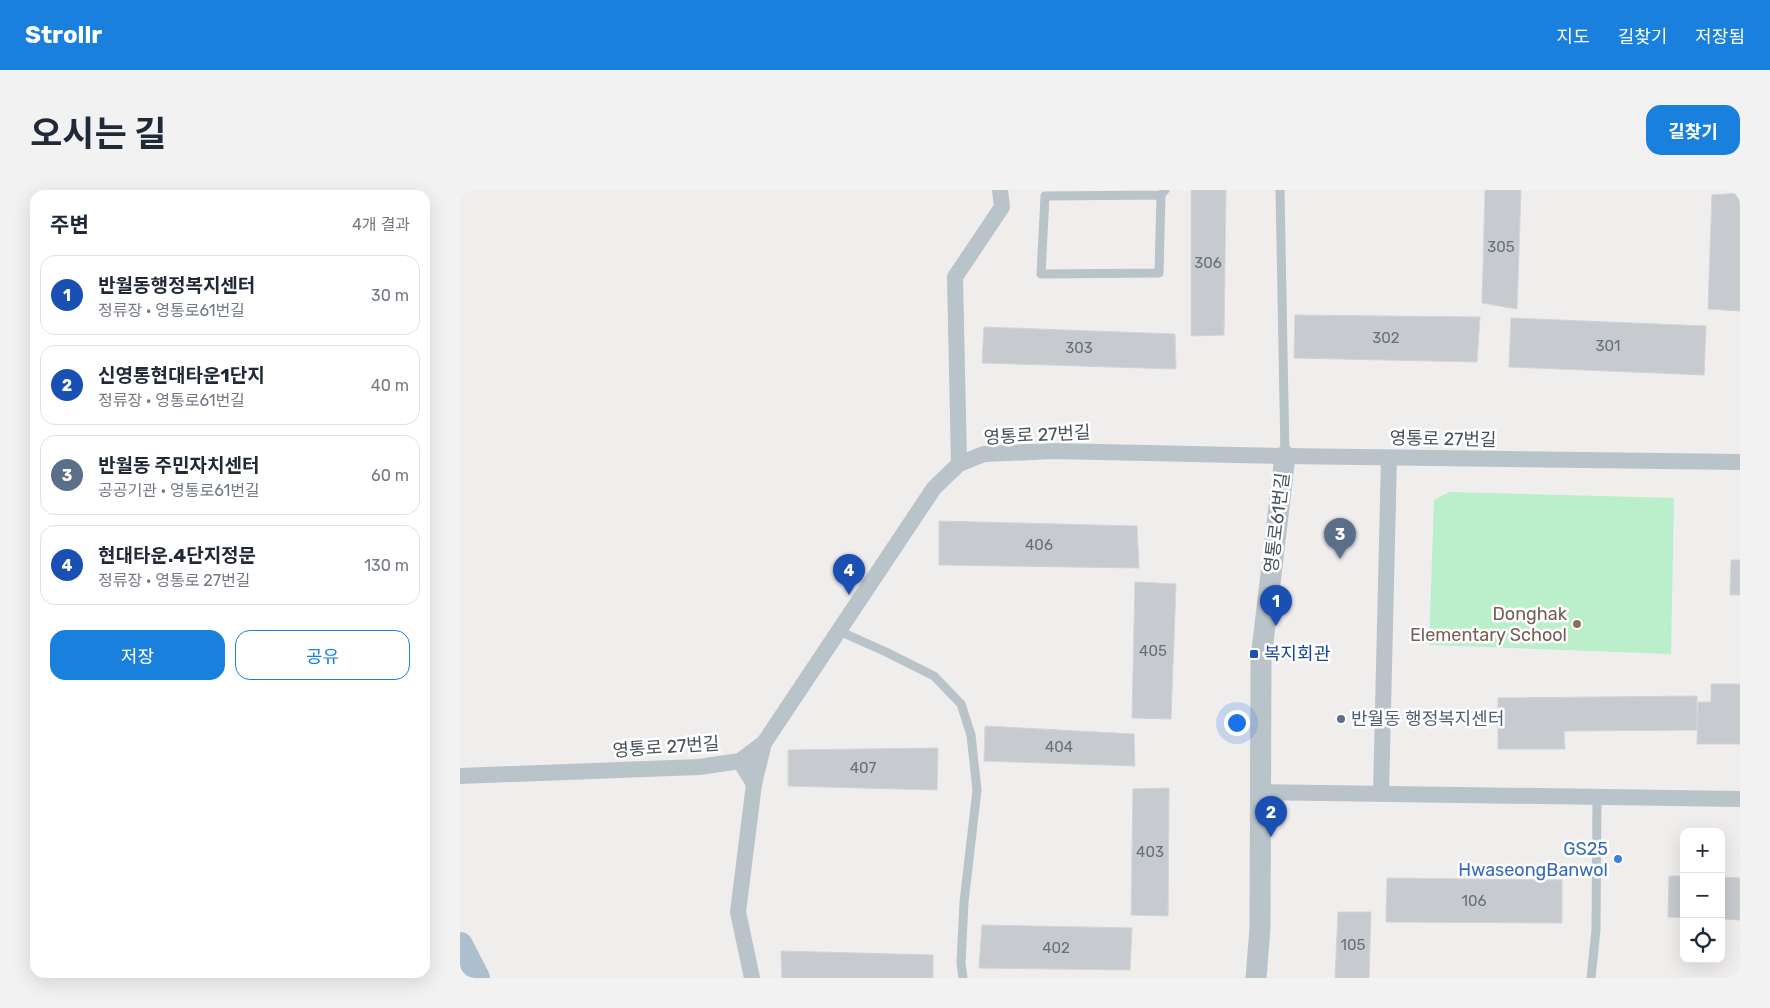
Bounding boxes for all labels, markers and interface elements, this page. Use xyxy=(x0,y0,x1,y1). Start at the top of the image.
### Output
text: Strollr xyxy=(25,21,102,49)
text: 지도 xyxy=(1557,26,1590,48)
text: 길찾기 xyxy=(1618,26,1667,48)
text: 저장됨 xyxy=(1695,26,1745,48)
button: 길찾기 xyxy=(1646,105,1740,155)
text: 오시는 길 xyxy=(30,113,166,155)
text: 주변 xyxy=(50,212,89,237)
text: 4개 결과 xyxy=(352,215,410,234)
house number: 305 xyxy=(1487,238,1515,256)
house number: 306 xyxy=(1194,254,1222,272)
text: 반월동행정복지센터 xyxy=(98,274,255,297)
text: 1 xyxy=(63,286,71,305)
text: 30 m xyxy=(371,286,409,305)
text: 정류장 · 영통로61번길 xyxy=(98,301,245,320)
house number: 302 xyxy=(1372,329,1400,347)
house number: 301 xyxy=(1596,337,1620,355)
house number: 303 xyxy=(1065,339,1093,357)
text: 신영통현대타운1단지 xyxy=(98,364,265,387)
text: 2 xyxy=(62,376,72,395)
text: 40 m xyxy=(371,376,409,395)
text: 정류장 · 영통로61번길 xyxy=(98,391,245,410)
street label: 영통로 27번길 xyxy=(983,421,1091,449)
street label: 영통로 27번길 xyxy=(1389,427,1497,451)
text: 반월동 주민자치센터 xyxy=(98,454,259,477)
text: 3 xyxy=(62,466,72,485)
text: 60 m xyxy=(371,466,409,485)
street label: 영통로61번길 xyxy=(1260,472,1294,574)
text: 공공기관 · 영통로61번길 xyxy=(98,481,260,500)
pin: 3 xyxy=(1324,518,1356,559)
house number: 406 xyxy=(1025,536,1053,554)
text: 현대타운.4단지정문 xyxy=(98,544,256,567)
pin: 4 xyxy=(833,554,865,595)
text: 4 xyxy=(62,556,72,575)
text: 130 m xyxy=(364,556,409,575)
text: 정류장 · 영통로 27번길 xyxy=(98,571,250,590)
pin: 1 xyxy=(1260,585,1292,626)
place label: Donghak Elementary School xyxy=(1410,603,1568,646)
marker: Donghak Elementary School xyxy=(1571,618,1583,630)
button: 저장 xyxy=(50,630,225,680)
button: 공유 xyxy=(235,630,410,680)
house number: 405 xyxy=(1139,642,1167,660)
place label: 복지회관 xyxy=(1264,643,1331,665)
marker: 복지회관 xyxy=(1248,648,1260,660)
place label: 반월동 행정복지센터 xyxy=(1351,708,1504,730)
your location xyxy=(1224,710,1250,736)
marker: 반월동 행정복지센터 xyxy=(1335,713,1347,725)
street label: 영통로 27번길 xyxy=(612,732,720,762)
house number: 404 xyxy=(1045,738,1073,756)
house number: 407 xyxy=(850,759,877,777)
pin: 2 xyxy=(1255,796,1287,837)
map controls xyxy=(1680,828,1725,963)
button: + xyxy=(1680,828,1725,873)
place label: GS25 HwaseongBanwol xyxy=(1458,838,1608,881)
house number: 403 xyxy=(1136,843,1164,861)
marker: GS25 HwaseongBanwol xyxy=(1612,853,1624,865)
button: − xyxy=(1680,873,1725,918)
house number: 106 xyxy=(1462,892,1487,910)
button: locate xyxy=(1680,918,1725,963)
house number: 105 xyxy=(1341,936,1366,954)
house number: 402 xyxy=(1042,939,1070,957)

